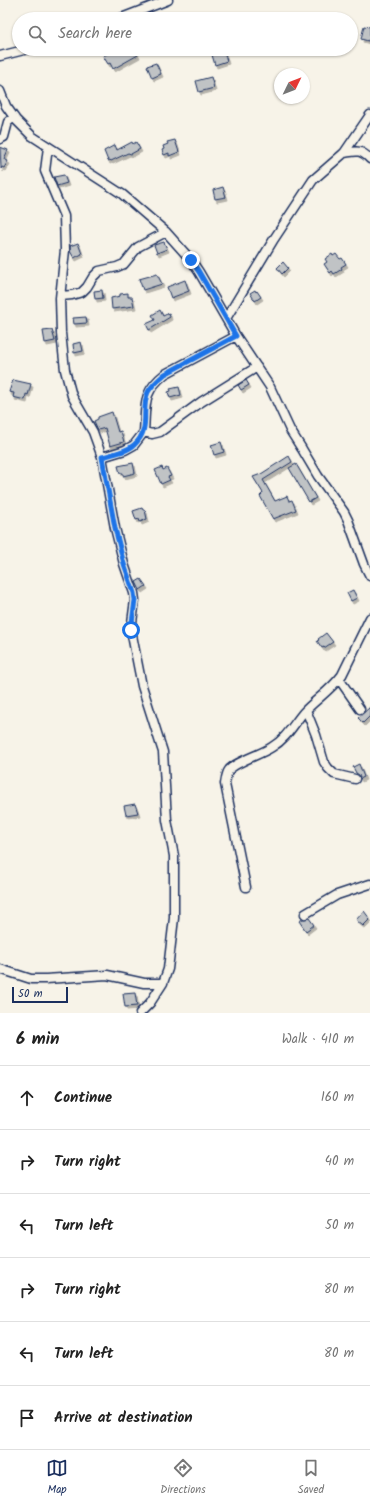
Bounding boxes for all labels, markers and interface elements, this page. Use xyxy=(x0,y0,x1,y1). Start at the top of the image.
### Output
search box xyxy=(12,12,358,56)
text: Search here xyxy=(58,22,132,46)
icon: search xyxy=(26,23,48,45)
north arrow xyxy=(274,68,310,104)
route end xyxy=(182,251,200,269)
route start xyxy=(122,621,140,639)
scale bar xyxy=(12,985,68,1004)
text: 50 m xyxy=(18,985,43,1003)
text: 6 min xyxy=(16,1026,60,1053)
text: Walk · 410 m xyxy=(282,1029,354,1050)
text: Continue xyxy=(54,1086,112,1110)
icon: ahead xyxy=(16,1087,38,1109)
text: 160 m xyxy=(321,1087,354,1108)
text: Turn right xyxy=(54,1150,121,1174)
icon: right xyxy=(16,1151,38,1173)
text: 40 m xyxy=(325,1151,354,1172)
text: Turn left xyxy=(54,1214,114,1238)
icon: left xyxy=(16,1215,38,1237)
text: 50 m xyxy=(325,1215,354,1236)
text: Turn right xyxy=(54,1278,121,1302)
icon: right xyxy=(16,1279,38,1301)
text: 80 m xyxy=(324,1279,354,1300)
text: Turn left xyxy=(54,1342,114,1366)
icon: left xyxy=(16,1343,38,1365)
text: 80 m xyxy=(324,1343,354,1364)
text: Arrive at destination xyxy=(54,1406,193,1430)
icon: arrive xyxy=(16,1407,38,1429)
tab: Map xyxy=(46,1457,68,1499)
tab: Directions xyxy=(160,1457,206,1499)
tab: Saved xyxy=(298,1457,324,1499)

